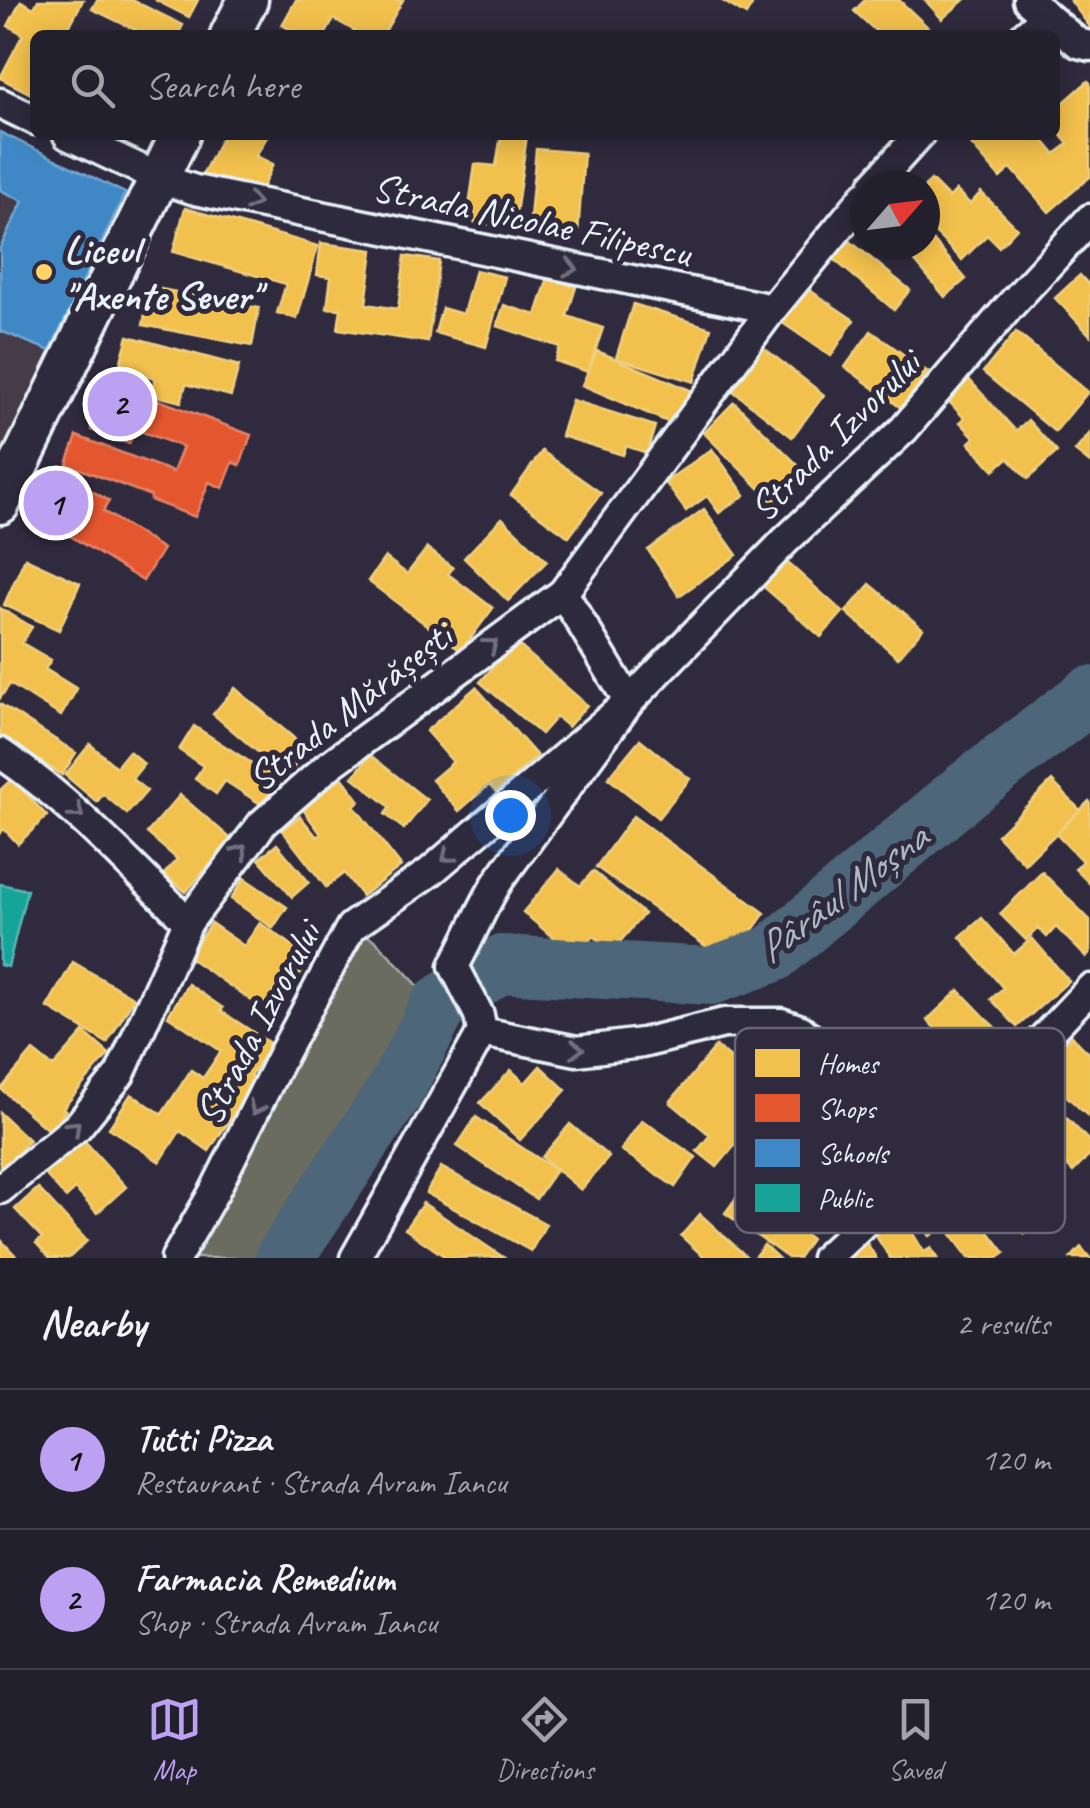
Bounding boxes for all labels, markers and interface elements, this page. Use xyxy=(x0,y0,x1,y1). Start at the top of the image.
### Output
search box xyxy=(30,30,1060,140)
icon: search xyxy=(65,58,120,113)
text: Search here xyxy=(145,62,300,109)
street label: Strada Nicolae Filipescu xyxy=(368,162,697,279)
north arrow xyxy=(850,170,940,260)
one-way arrow xyxy=(244,191,261,212)
place label: Liceul "Axente Sever" xyxy=(64,225,268,321)
one-way arrow xyxy=(562,256,579,277)
marker: Liceul "Axente Sever" xyxy=(33,261,55,283)
street label: Strada Izvorului xyxy=(738,336,934,532)
pin: 2 xyxy=(88,366,152,442)
pin: 1 xyxy=(23,466,88,540)
street label: Strada Mărășești xyxy=(237,609,466,802)
one-way arrow xyxy=(480,639,499,658)
your location xyxy=(485,790,536,841)
one-way arrow xyxy=(66,800,84,818)
water label: Pârâul Moșna xyxy=(746,809,941,975)
one-way arrow xyxy=(230,844,247,862)
one-way arrow xyxy=(442,845,460,863)
street label: Strada Izvorului xyxy=(184,910,334,1133)
legend xyxy=(735,1028,1065,1233)
one-way arrow xyxy=(570,1038,586,1059)
text: Homes xyxy=(818,1046,880,1081)
text: Shops xyxy=(818,1091,878,1126)
one-way arrow xyxy=(248,1098,268,1116)
one-way arrow xyxy=(63,1120,81,1138)
text: Schools xyxy=(818,1136,890,1171)
text: Public xyxy=(818,1181,874,1216)
text: Nearby xyxy=(40,1297,146,1350)
text: 2 results xyxy=(956,1303,1050,1344)
text: Tutti Pizza xyxy=(135,1415,271,1462)
text: 1 xyxy=(65,1439,80,1480)
text: 120 m xyxy=(981,1439,1050,1480)
text: Restaurant · Strada Avram Iancu xyxy=(135,1462,507,1503)
text: Farmacia Remedium xyxy=(135,1555,395,1602)
text: 2 xyxy=(65,1579,80,1620)
text: 120 m xyxy=(981,1579,1050,1620)
text: Shop · Strada Avram Iancu xyxy=(135,1602,437,1643)
tab: Map xyxy=(147,1692,202,1787)
tab: Directions xyxy=(496,1692,594,1787)
tab: Saved xyxy=(888,1692,943,1787)

